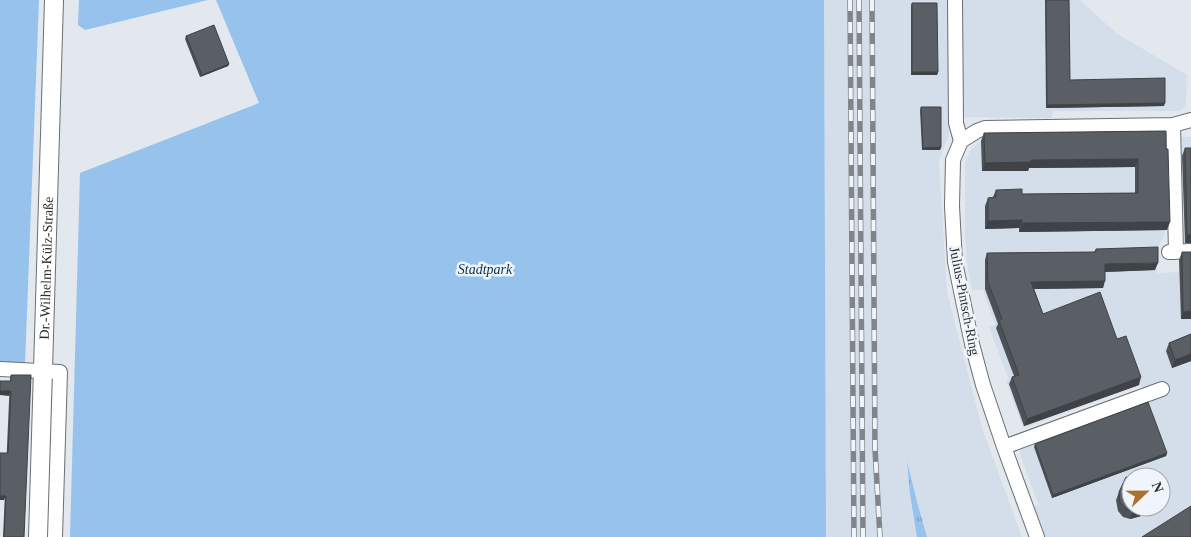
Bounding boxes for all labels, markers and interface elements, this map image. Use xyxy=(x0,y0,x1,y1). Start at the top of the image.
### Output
street label: Dr.-Wilhelm-Külz-Straße xyxy=(37,196,56,340)
street label: Julius-Pintsch-Ring xyxy=(947,245,982,357)
park label: Stadtpark xyxy=(458,262,513,277)
north arrow xyxy=(1121,467,1171,517)
text: N xyxy=(1149,480,1166,495)

